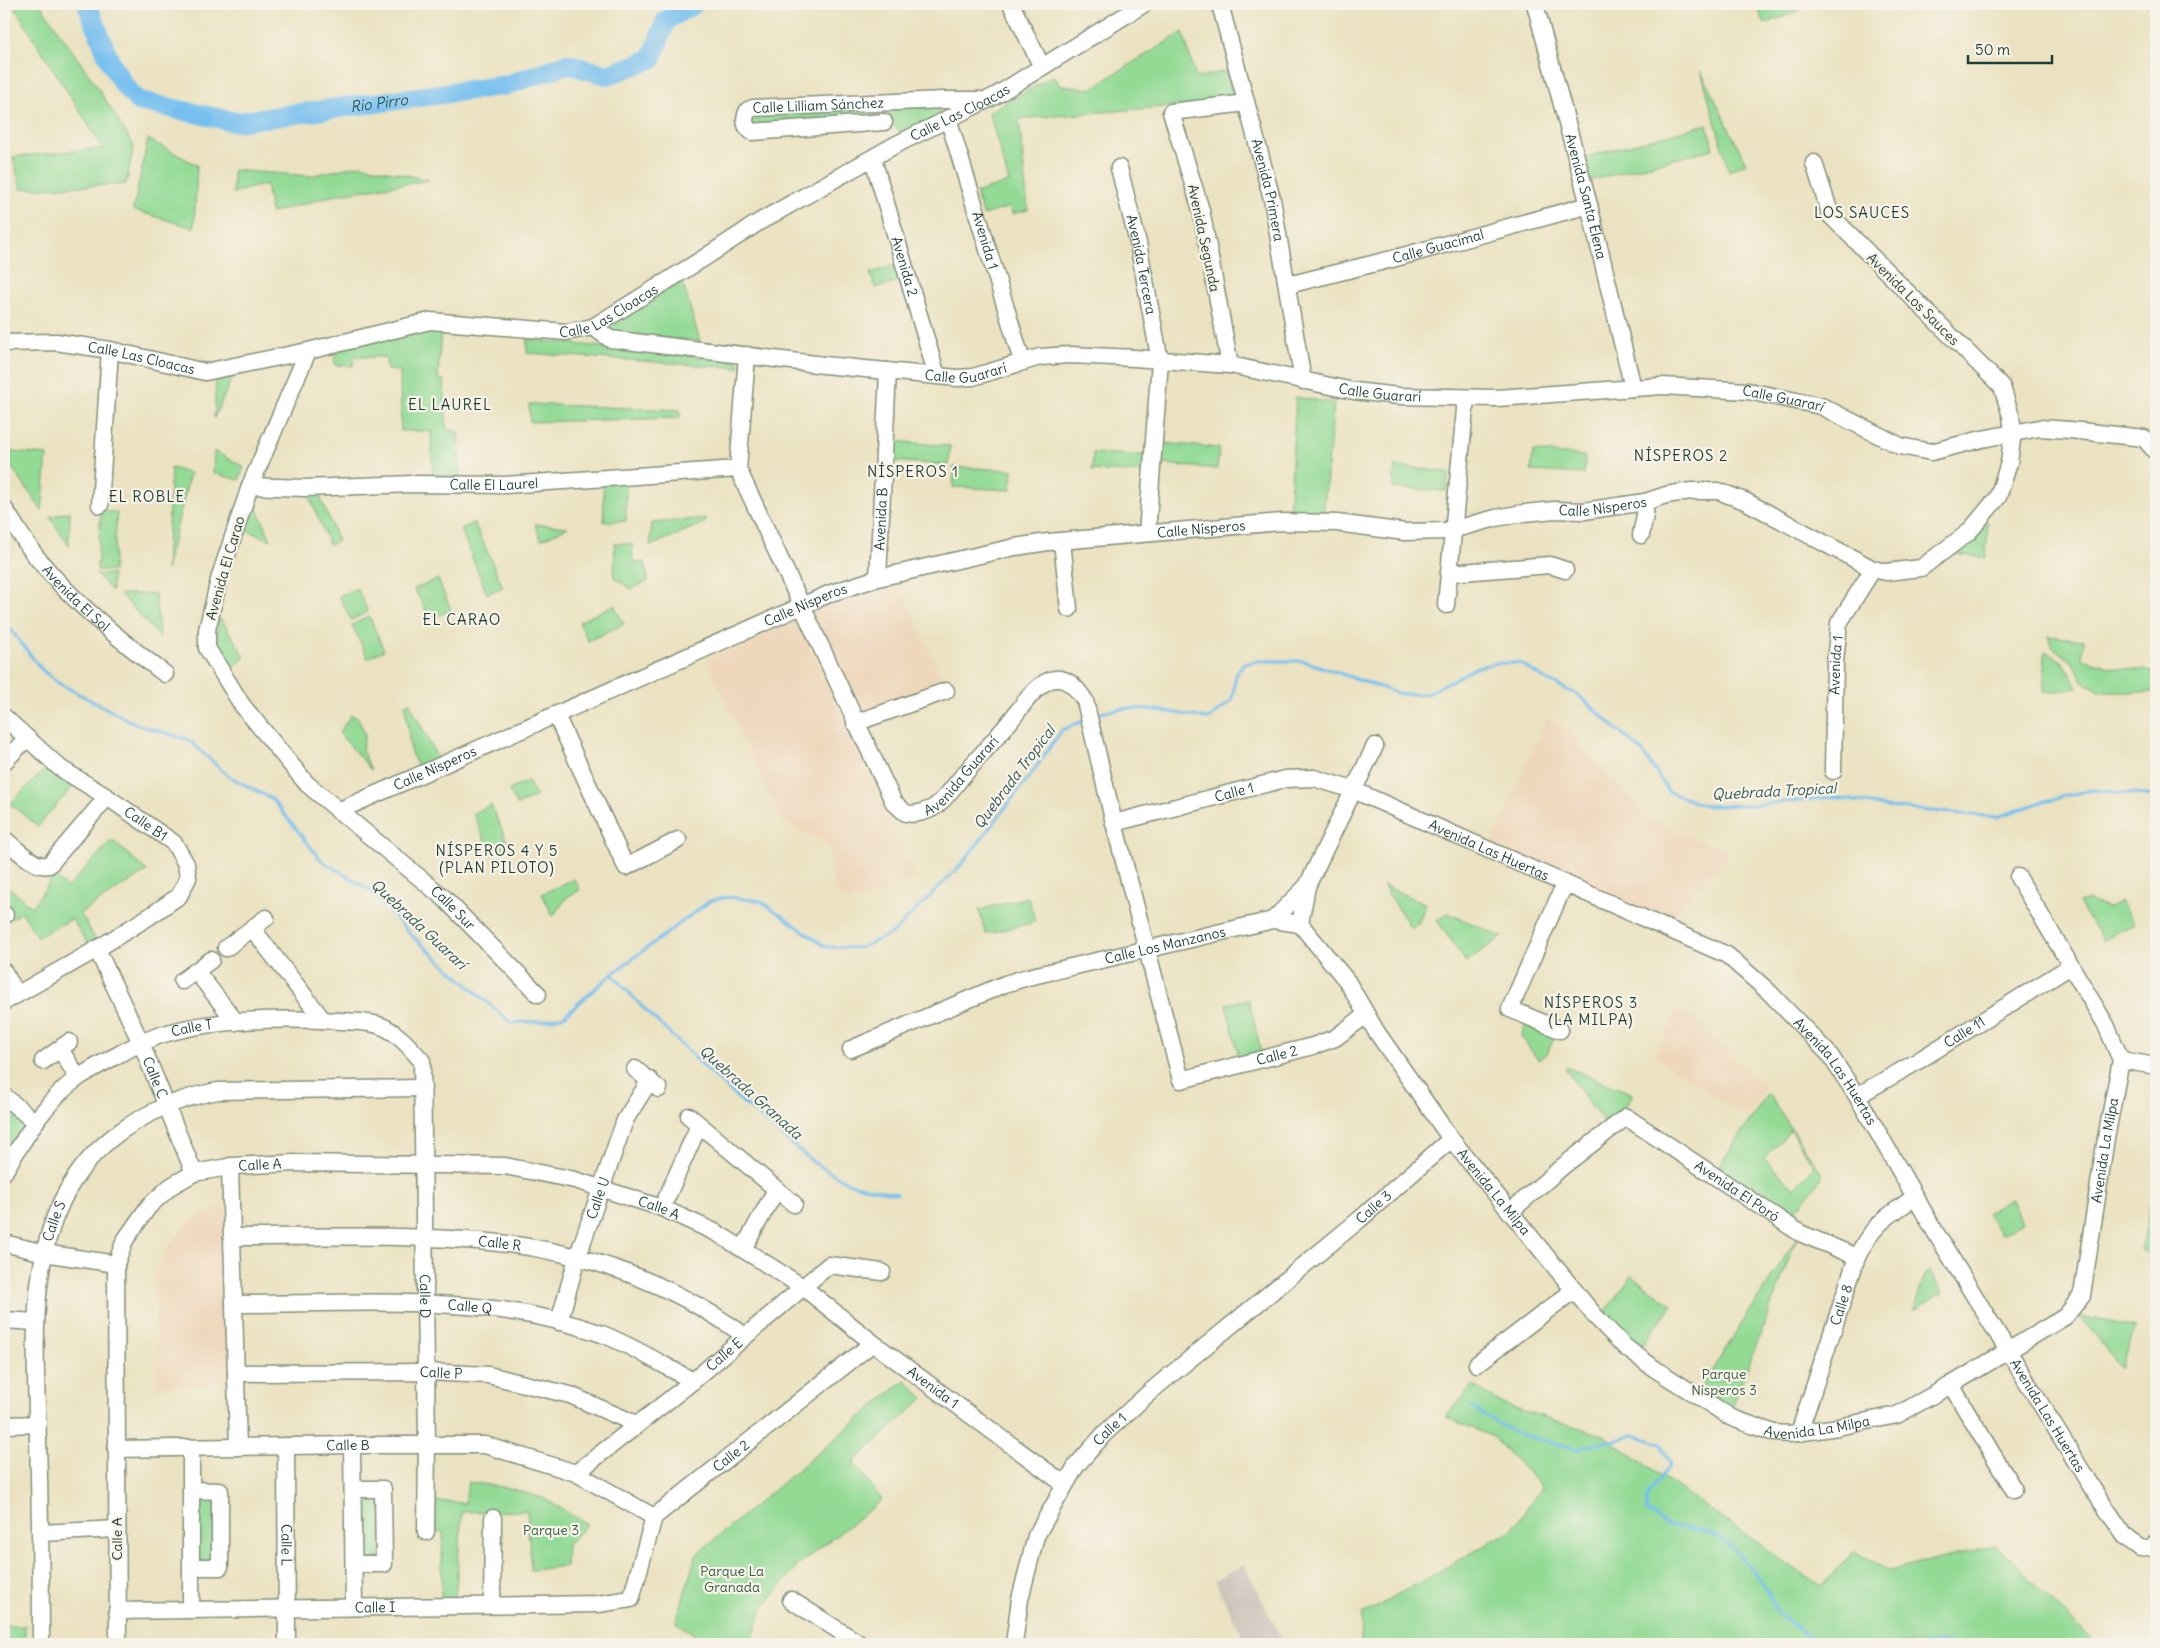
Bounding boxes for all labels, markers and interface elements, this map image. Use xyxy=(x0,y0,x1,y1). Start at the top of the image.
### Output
scale bar xyxy=(1968,32,2051,64)
text: 50 m xyxy=(1975,40,2010,59)
street label: Calle Las Cloacas xyxy=(907,80,1013,145)
water label: Rio Pirro xyxy=(349,89,410,116)
street label: Calle Lilliam Sánchez xyxy=(752,94,885,117)
street label: Avenida Santa Elena xyxy=(1561,132,1611,261)
street label: Avenida Primera xyxy=(1247,137,1288,242)
street label: Avenida Segunda xyxy=(1184,182,1224,294)
district label: LOS SAUCES xyxy=(1814,203,1910,222)
street label: Avenida 1 xyxy=(968,209,1003,272)
street label: Avenida Tercera xyxy=(1122,213,1160,316)
street label: Calle Guacimal xyxy=(1390,225,1486,267)
street label: Avenida 2 xyxy=(887,234,922,299)
street label: Avenida Los Sauces xyxy=(1863,249,1963,349)
street label: Calle Las Cloacas xyxy=(558,280,661,341)
street label: Calle Las Cloacas xyxy=(87,338,197,378)
street label: Calle Guararí xyxy=(924,359,1009,387)
street label: Calle Guararí xyxy=(1337,379,1421,405)
street label: Calle Guararí xyxy=(1742,382,1828,415)
district label: EL LAUREL xyxy=(408,395,492,414)
district label: NÍSPEROS 2 xyxy=(1634,446,1728,465)
district label: NÍSPEROS 1 xyxy=(867,462,959,481)
street label: Calle El Laurel xyxy=(449,474,539,494)
district label: EL ROBLE xyxy=(109,487,185,506)
street label: Avenida B xyxy=(870,487,891,551)
street label: Calle Nísperos xyxy=(1558,493,1648,520)
street label: Avenida El Carao xyxy=(202,514,248,622)
street label: Calle Nísperos xyxy=(1156,516,1246,542)
street label: Avenida El Sol xyxy=(38,561,113,635)
street label: Calle Nísperos xyxy=(761,579,849,631)
district label: EL CARAO xyxy=(423,610,501,629)
street label: Avenida 1 xyxy=(1825,634,1847,695)
water label: Quebrada Tropical xyxy=(969,720,1061,832)
street label: Avenida Guararí xyxy=(921,732,1002,820)
street label: Calle Nísperos xyxy=(391,742,479,794)
street label: Calle 1 xyxy=(1213,778,1256,806)
water label: Quebrada Tropical xyxy=(1711,778,1839,804)
street label: Calle B1 xyxy=(121,802,171,845)
street label: Avenida Las Huertas xyxy=(1426,816,1552,884)
district label: NÍSPEROS 4 Y 5 (PLAN PILOTO) xyxy=(436,841,558,877)
water label: Quebrada Guararí xyxy=(367,875,473,975)
street label: Calle Sur xyxy=(427,882,479,934)
street label: Calle Los Manzanos xyxy=(1103,922,1227,968)
district label: NÍSPEROS 3 (LA MILPA) xyxy=(1544,993,1638,1029)
street label: Calle 11 xyxy=(1940,1012,1988,1052)
street label: Avenida Las Huertas xyxy=(1790,1014,1881,1128)
street label: Calle T xyxy=(169,1015,214,1041)
water label: Quebrada Granada xyxy=(696,1041,807,1144)
street label: Calle 2 xyxy=(1254,1041,1300,1069)
street label: Calle C xyxy=(139,1054,172,1101)
street label: Avenida La Milpa xyxy=(2087,1096,2123,1204)
street label: Avenida La Milpa xyxy=(1453,1145,1534,1239)
street label: Calle A xyxy=(238,1155,282,1175)
street label: Avenida El Poró xyxy=(1691,1156,1783,1226)
street label: Calle U xyxy=(582,1174,614,1222)
street label: Calle 3 xyxy=(1352,1186,1395,1228)
street label: Calle A xyxy=(636,1192,683,1224)
street label: Calle S xyxy=(39,1198,70,1243)
street label: Calle R xyxy=(478,1232,523,1255)
street label: Calle D xyxy=(416,1274,434,1319)
street label: Calle 8 xyxy=(1826,1282,1856,1328)
street label: Calle Q xyxy=(447,1296,493,1318)
street label: Calle E xyxy=(702,1334,746,1375)
street label: Avenida Las Huertas xyxy=(2006,1355,2089,1476)
street label: Avenida 1 xyxy=(904,1362,962,1412)
street label: Calle P xyxy=(420,1363,463,1383)
park label: Parque Nísperos 3 xyxy=(1691,1365,1757,1399)
street label: Calle 1 xyxy=(1089,1409,1130,1449)
street label: Avenida La Milpa xyxy=(1762,1412,1871,1443)
street label: Calle 2 xyxy=(709,1435,753,1476)
street label: Calle B xyxy=(326,1436,370,1454)
street label: Calle A xyxy=(108,1517,126,1561)
park label: Parque 3 xyxy=(523,1521,579,1539)
street label: Calle L xyxy=(277,1524,296,1566)
park label: Parque La Granada xyxy=(700,1562,764,1596)
street label: Calle I xyxy=(355,1598,395,1617)

